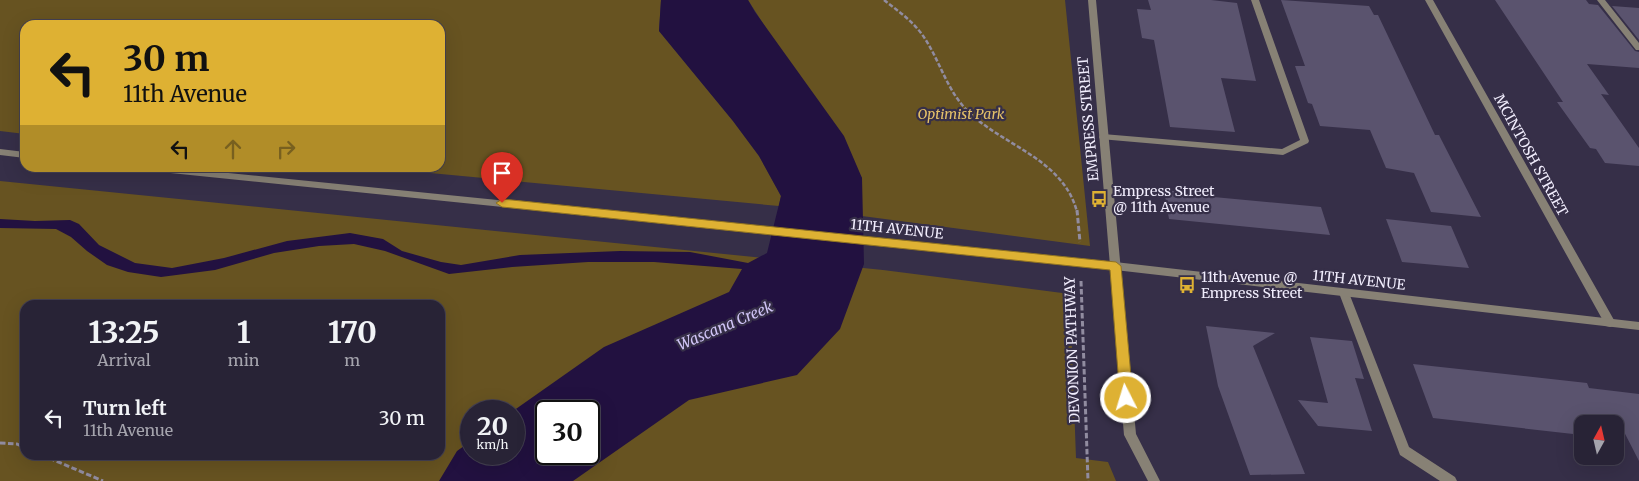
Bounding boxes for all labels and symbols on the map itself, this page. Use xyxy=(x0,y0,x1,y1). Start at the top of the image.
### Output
street label: EMPRESS STREET xyxy=(1074,56,1102,182)
street label: MCINTOSH STREET xyxy=(1490,91,1572,219)
park label: Optimist Park xyxy=(918,105,1005,123)
pin xyxy=(481,152,523,203)
place label: Empress Street @ 11th Avenue xyxy=(1113,182,1215,216)
bus stop icon: Empress Street @ 11th Avenue xyxy=(1089,189,1109,209)
street label: 11TH AVENUE xyxy=(850,215,945,243)
street label: 11TH AVENUE xyxy=(1312,266,1407,294)
place label: 11th Avenue @ Empress Street xyxy=(1201,268,1303,302)
street label: DEVONION PATHWAY xyxy=(1060,275,1084,424)
bus stop icon: 11th Avenue @ Empress Street xyxy=(1177,275,1197,295)
water label: Wascana Creek xyxy=(674,297,776,354)
position arrow xyxy=(1099,371,1151,423)
speed limit sign: 30 xyxy=(535,400,600,465)
north arrow xyxy=(1574,415,1624,465)

